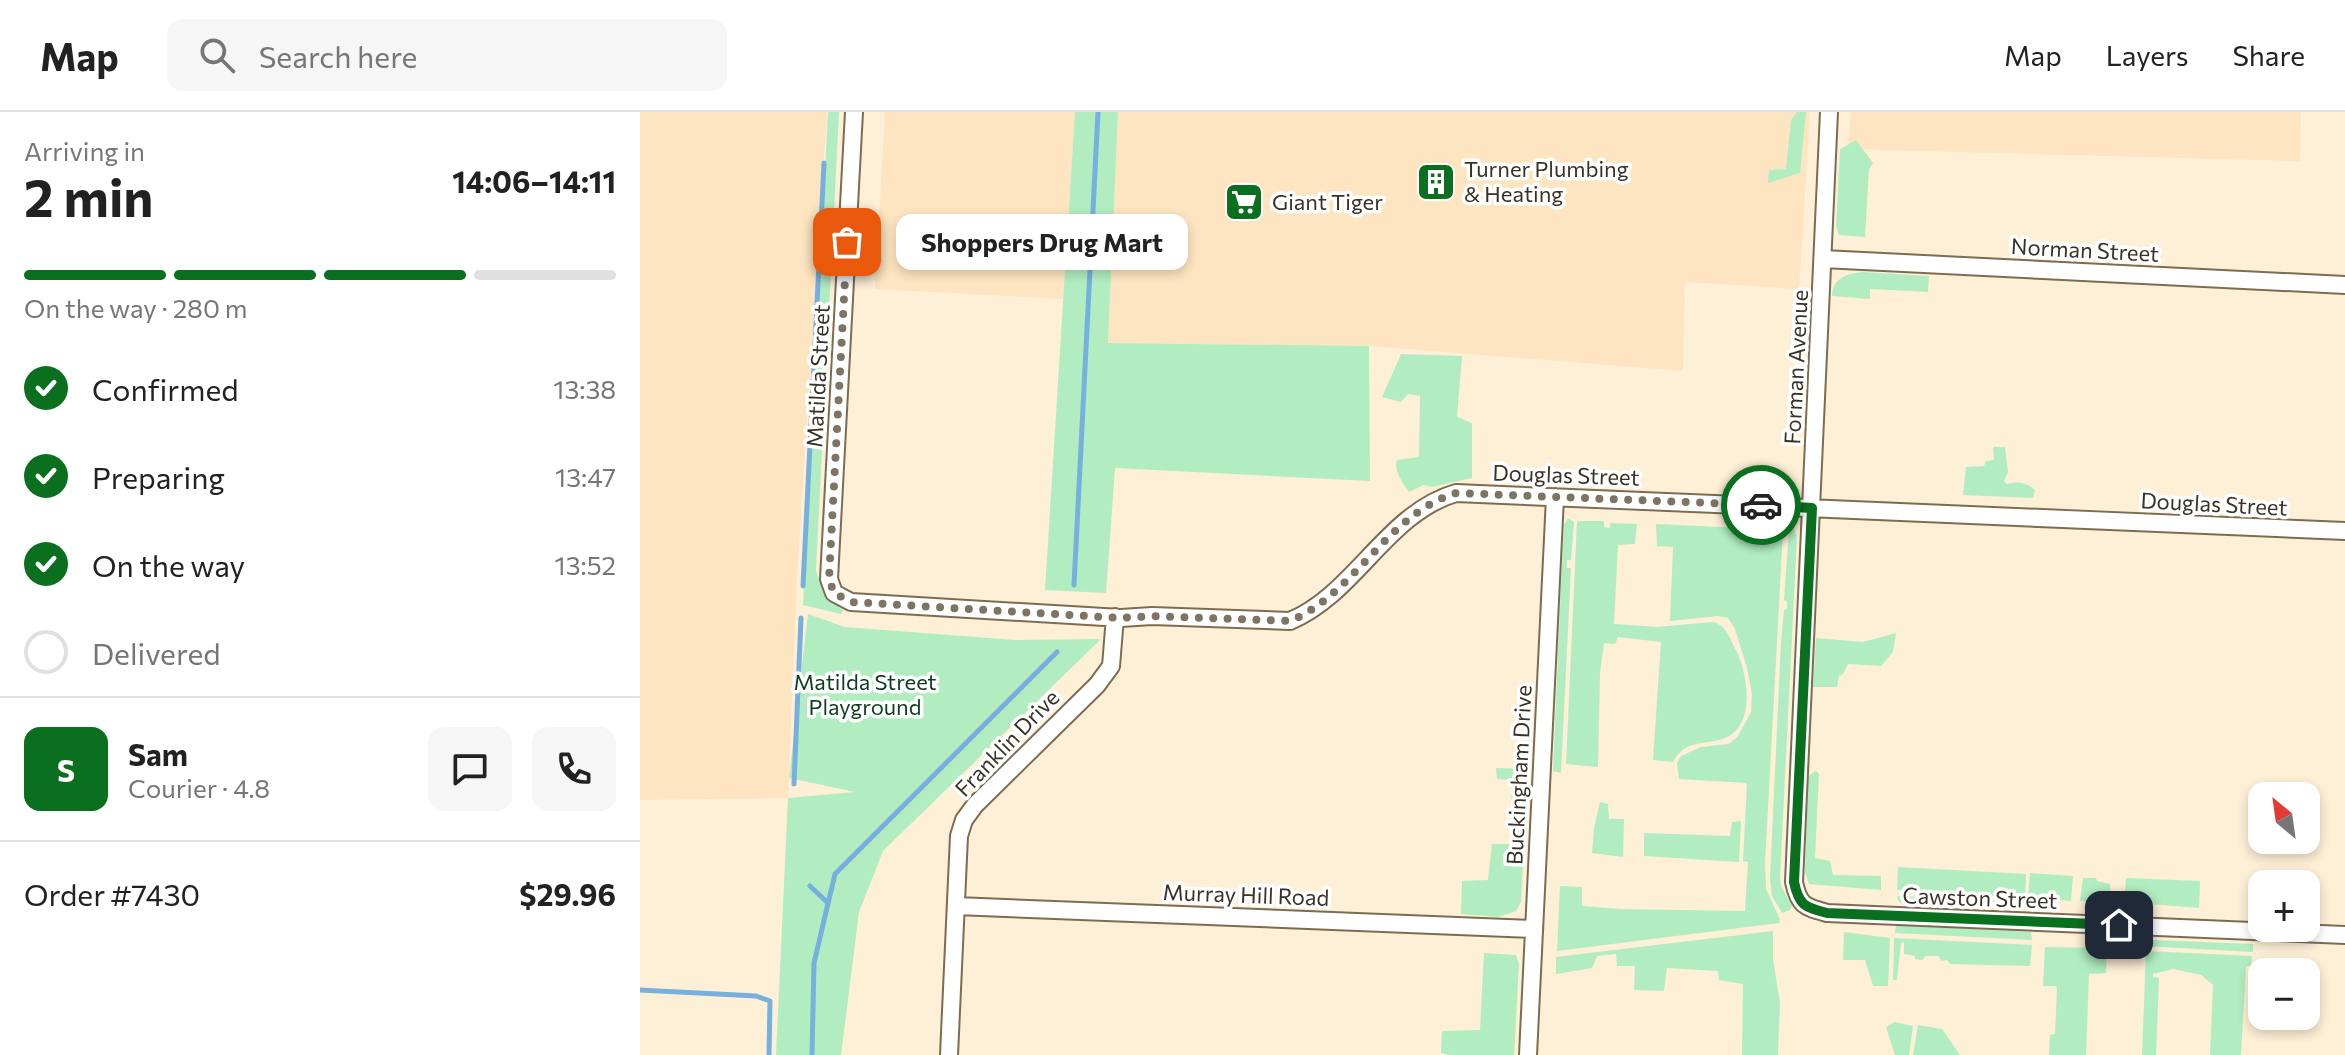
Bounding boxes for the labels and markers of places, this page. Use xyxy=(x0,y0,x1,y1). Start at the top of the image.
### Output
place label: Turner Plumbing & Heating xyxy=(1464,155,1629,207)
building icon: Turner Plumbing & Heating xyxy=(1415,161,1457,203)
supermarket icon: Giant Tiger xyxy=(1223,181,1265,223)
place label: Giant Tiger xyxy=(1272,188,1383,215)
pin xyxy=(813,208,881,276)
callout: Shoppers Drug Mart xyxy=(895,214,1187,270)
pin xyxy=(2085,891,2153,959)

